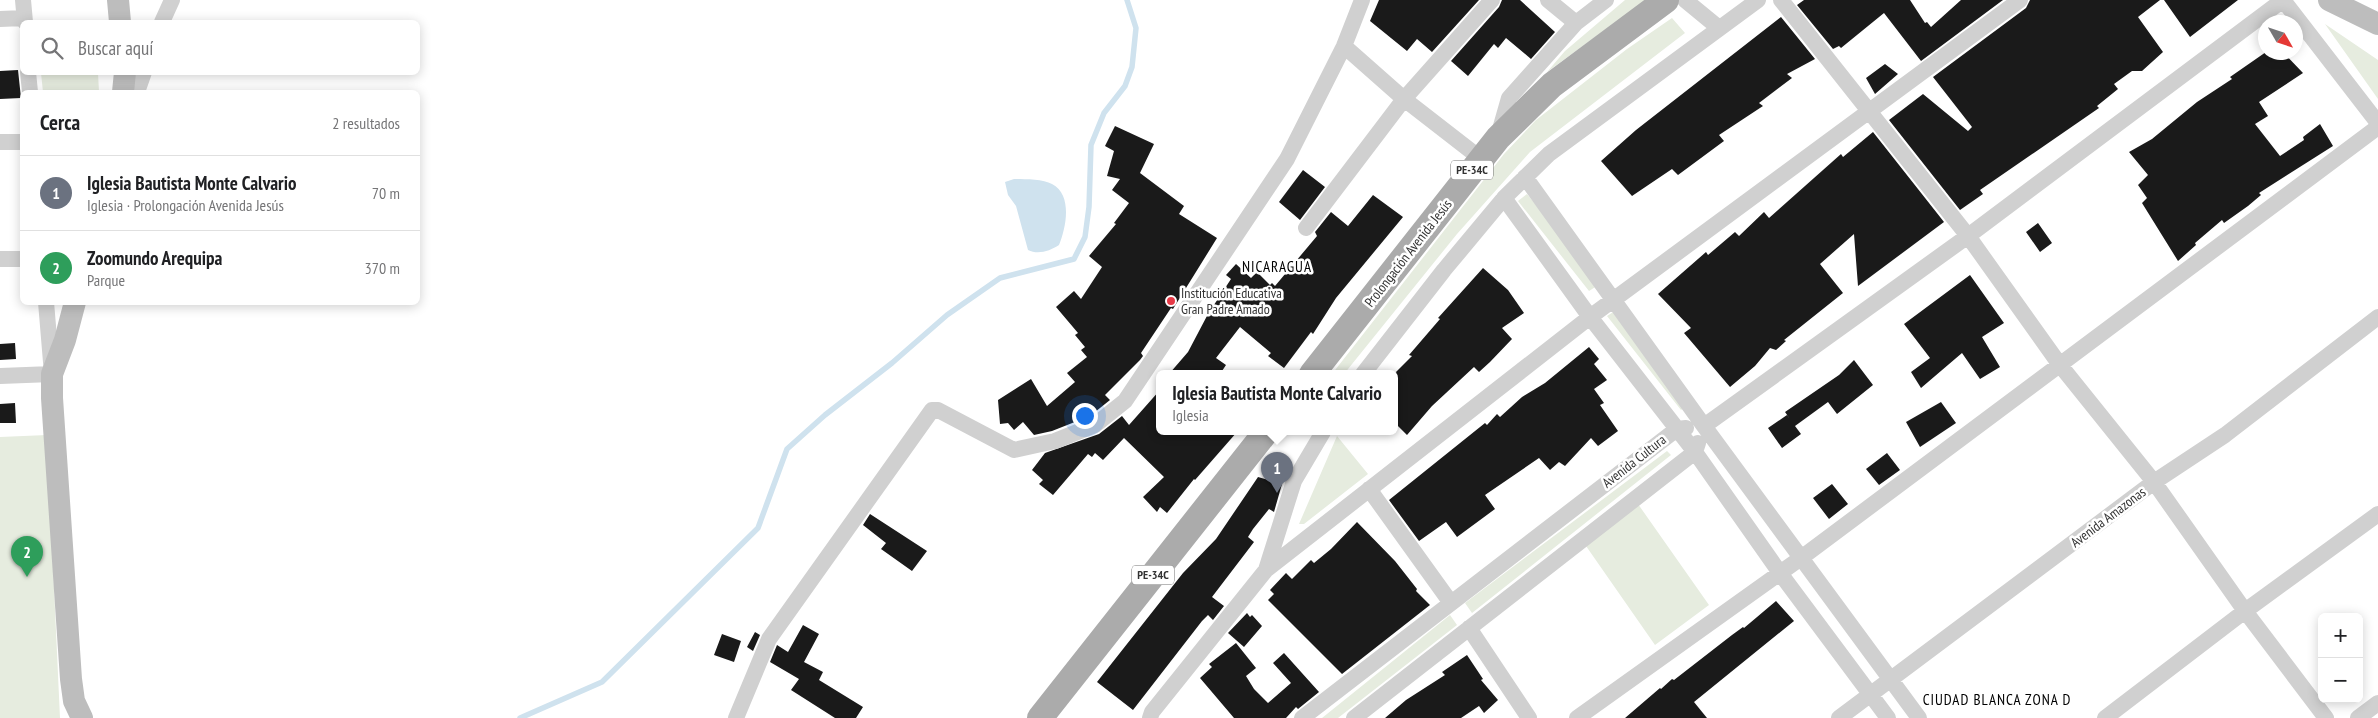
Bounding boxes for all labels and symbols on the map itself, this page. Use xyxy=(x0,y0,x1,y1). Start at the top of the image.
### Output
north arrow xyxy=(2258,15,2303,60)
road number: PE-34C xyxy=(1451,160,1493,180)
street label: Prolongación Avenida Jesús xyxy=(1360,195,1456,310)
district label: NICARAGUA xyxy=(1242,257,1312,276)
place label: Institución Educativa Gran Padre Amado xyxy=(1181,284,1282,318)
marker: Institución Educativa Gran Padre Amado xyxy=(1165,295,1177,307)
your location xyxy=(1072,403,1098,429)
street label: Avenida Cultura xyxy=(1598,430,1670,492)
pin: 1 xyxy=(1261,452,1293,493)
street label: Avenida Amazonas xyxy=(2067,483,2149,551)
pin: 2 xyxy=(11,536,43,577)
road number: PE-34C xyxy=(1132,566,1174,584)
district label: CIUDAD BLANCA ZONA D xyxy=(1923,690,2071,709)

